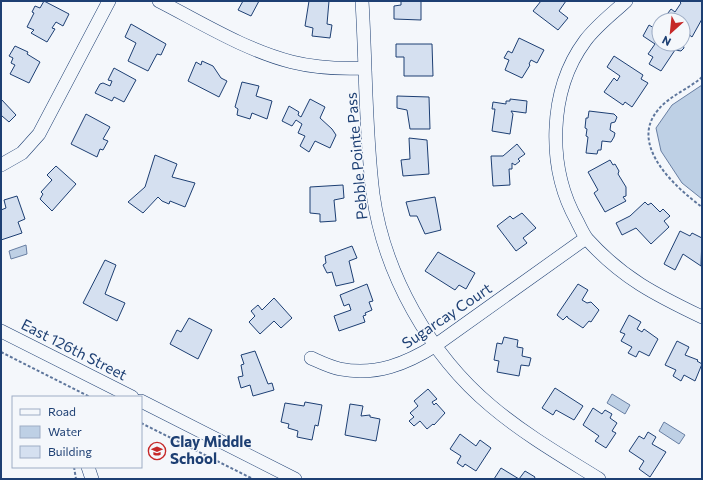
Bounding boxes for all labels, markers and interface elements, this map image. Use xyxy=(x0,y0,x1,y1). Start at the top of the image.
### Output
north arrow xyxy=(651,12,691,52)
text: N xyxy=(660,34,673,49)
street label: Pebble Pointe Pass xyxy=(341,92,371,220)
street label: Sugarcay Court xyxy=(398,279,495,352)
street label: East 126th Street xyxy=(19,315,130,384)
legend xyxy=(12,396,142,468)
text: Road xyxy=(48,404,76,418)
text: Water xyxy=(48,424,82,438)
place label: Clay Middle School xyxy=(170,432,251,467)
school or university icon: Clay Middle School xyxy=(147,441,167,461)
text: Building xyxy=(48,444,92,458)

